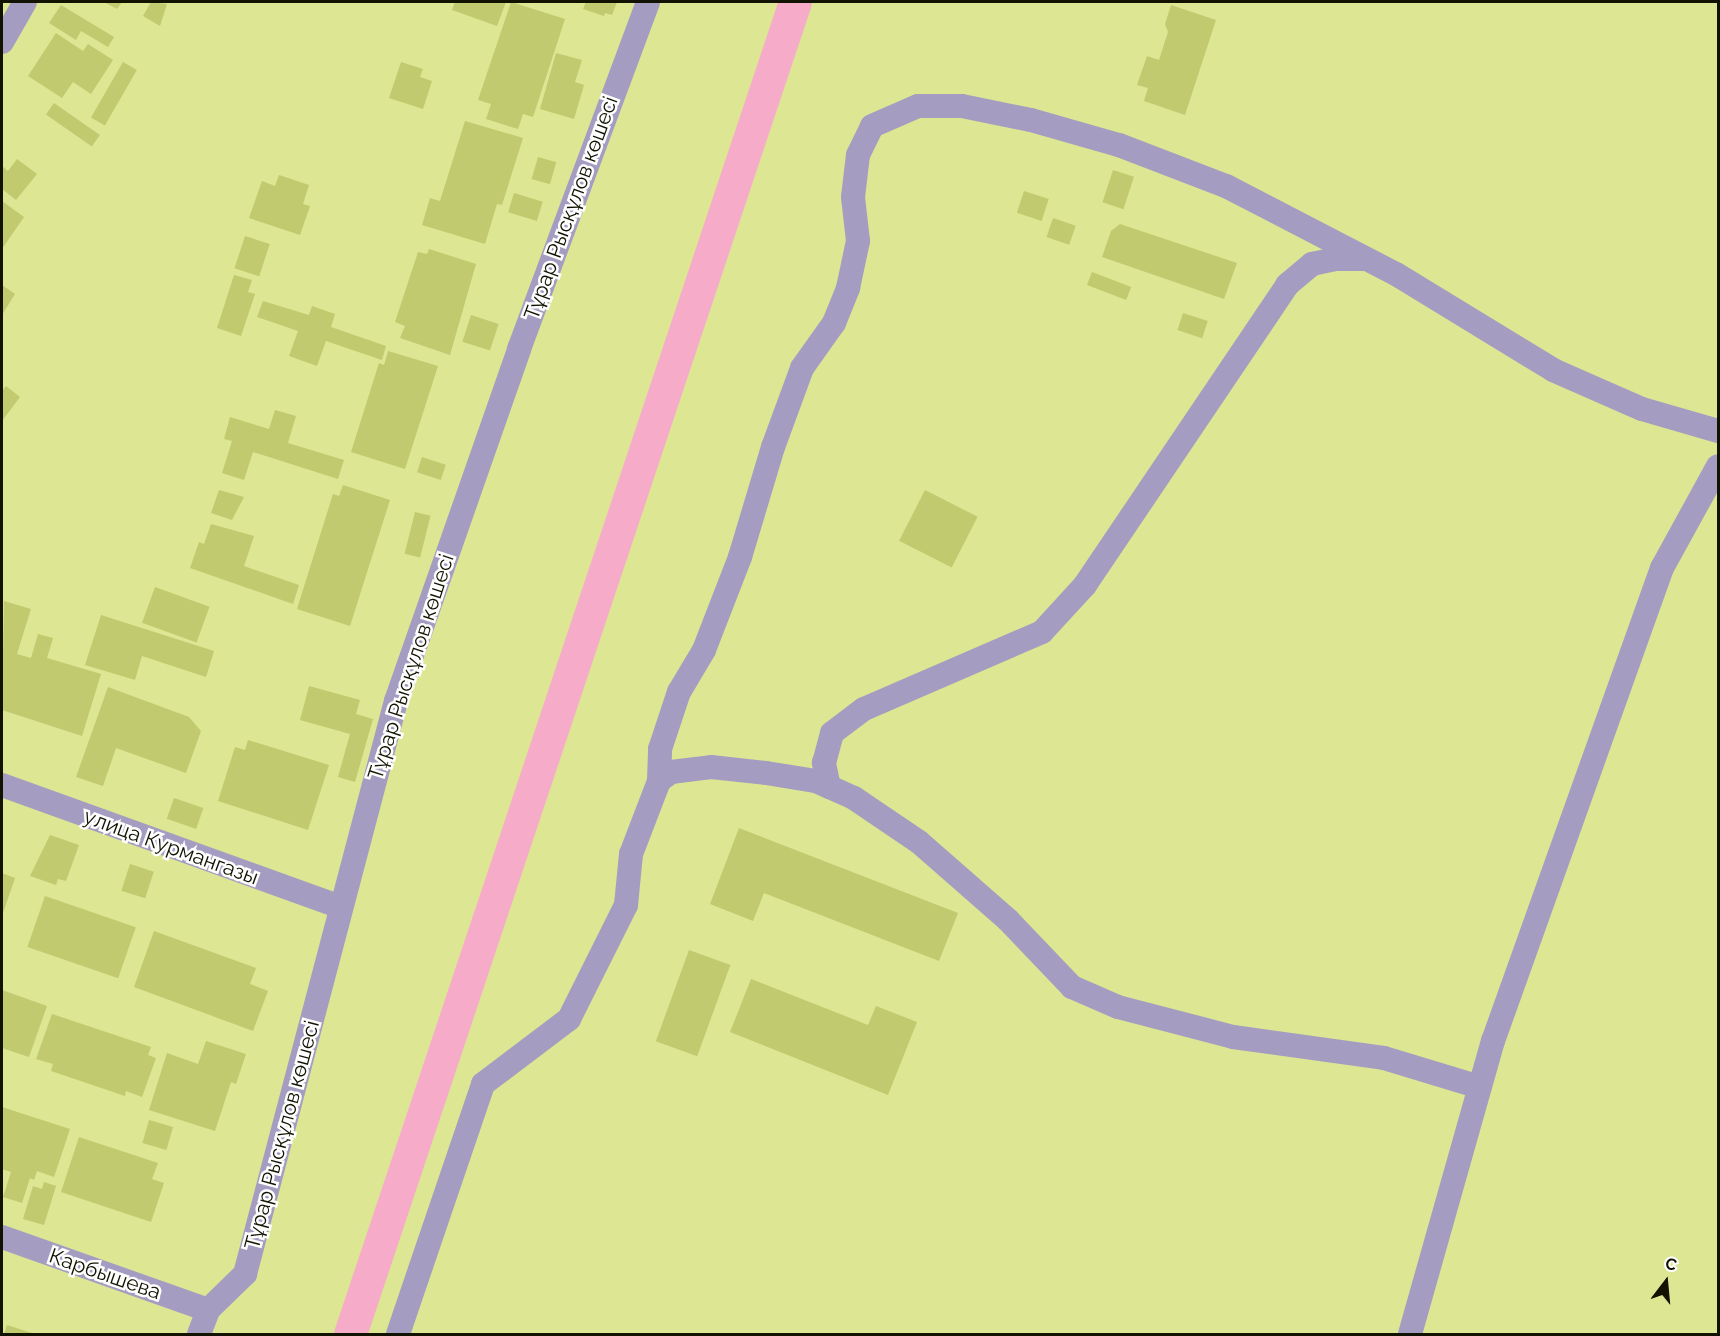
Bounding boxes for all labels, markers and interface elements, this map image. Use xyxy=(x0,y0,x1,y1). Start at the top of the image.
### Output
street label: Тұрар Рысқұлов көшесі xyxy=(519,93,623,323)
street label: Тұрар Рысқұлов көшесі xyxy=(363,551,459,783)
street label: улица Курмангазы xyxy=(80,804,262,890)
street label: Тұрар Рысқұлов көшесі xyxy=(239,1018,325,1252)
street label: Карбышева xyxy=(46,1243,164,1305)
north arrow xyxy=(1636,1252,1696,1312)
text: С xyxy=(1663,1254,1679,1275)

